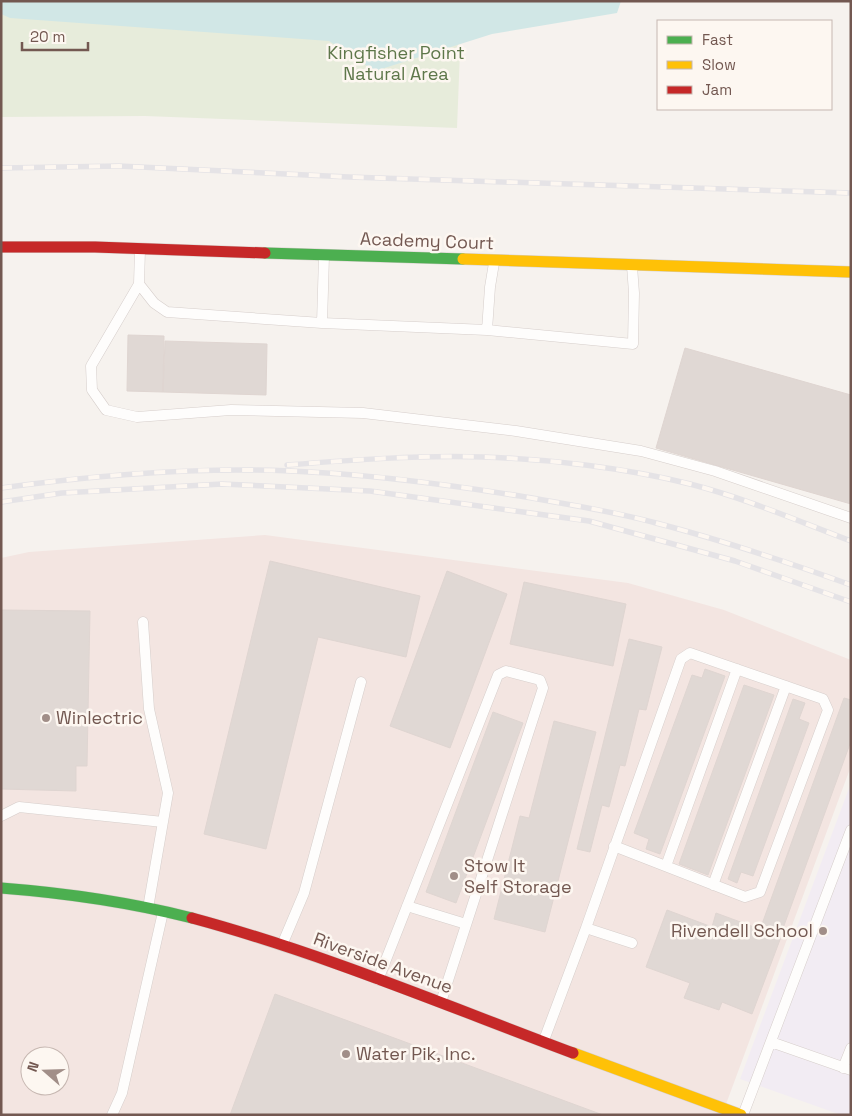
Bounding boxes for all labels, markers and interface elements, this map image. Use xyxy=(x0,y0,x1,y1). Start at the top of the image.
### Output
scale bar xyxy=(22,20,89,52)
legend xyxy=(657,20,832,110)
text: 20 m xyxy=(30,27,65,46)
text: Fast xyxy=(702,30,733,49)
park label: Kingfisher Point Natural Area xyxy=(327,41,465,85)
text: Slow xyxy=(702,55,736,74)
text: Jam xyxy=(702,80,732,99)
street label: Academy Court xyxy=(360,227,494,254)
place label: Winlectric xyxy=(56,706,143,729)
marker: Winlectric xyxy=(40,712,52,724)
place label: Stow It Self Storage xyxy=(464,854,572,898)
marker: Stow It Self Storage xyxy=(448,870,460,882)
place label: Rivendell School xyxy=(671,919,813,942)
marker: Rivendell School xyxy=(817,925,829,937)
street label: Riverside Avenue xyxy=(310,927,456,998)
place label: Water Pik, Inc. xyxy=(356,1042,475,1065)
north arrow xyxy=(20,1046,70,1096)
marker: Water Pik, Inc. xyxy=(340,1048,352,1060)
text: N xyxy=(23,1059,43,1074)

